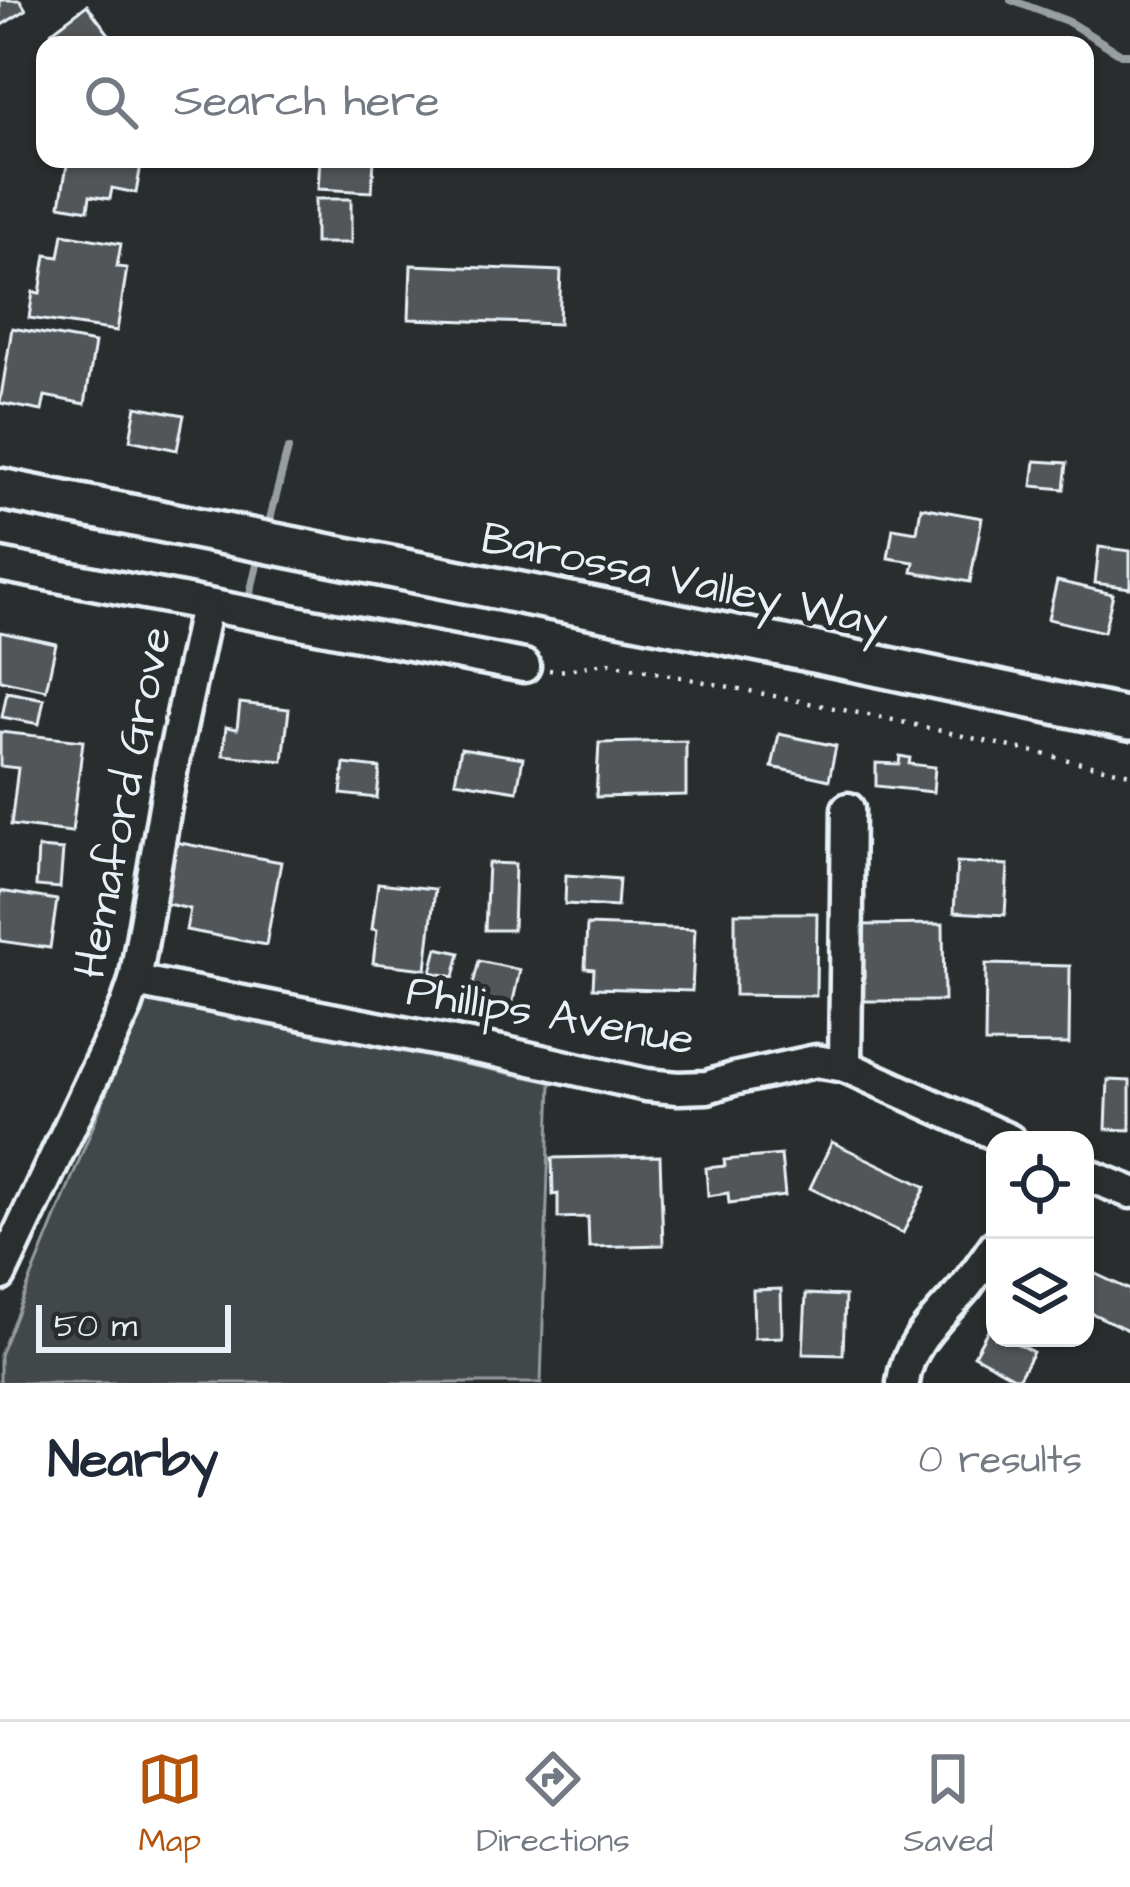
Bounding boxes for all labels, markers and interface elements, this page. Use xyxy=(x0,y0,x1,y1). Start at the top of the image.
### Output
search box xyxy=(36,36,1094,168)
icon: search xyxy=(78,69,144,135)
text: Search here xyxy=(174,71,440,133)
street label: Barossa Valley Way xyxy=(476,508,893,655)
street label: Hemaford Grove xyxy=(60,622,188,983)
street label: Phillips Avenue xyxy=(402,960,699,1072)
map controls xyxy=(986,1131,1094,1347)
button: locate xyxy=(986,1131,1094,1239)
button: layers xyxy=(986,1239,1094,1347)
scale bar xyxy=(36,1299,231,1352)
text: 50 m xyxy=(54,1303,137,1349)
text: Nearby xyxy=(48,1426,218,1497)
text: 0 results xyxy=(918,1434,1082,1488)
tab: Map xyxy=(137,1746,203,1864)
tab: Directions xyxy=(476,1746,630,1864)
tab: Saved xyxy=(903,1746,993,1864)

